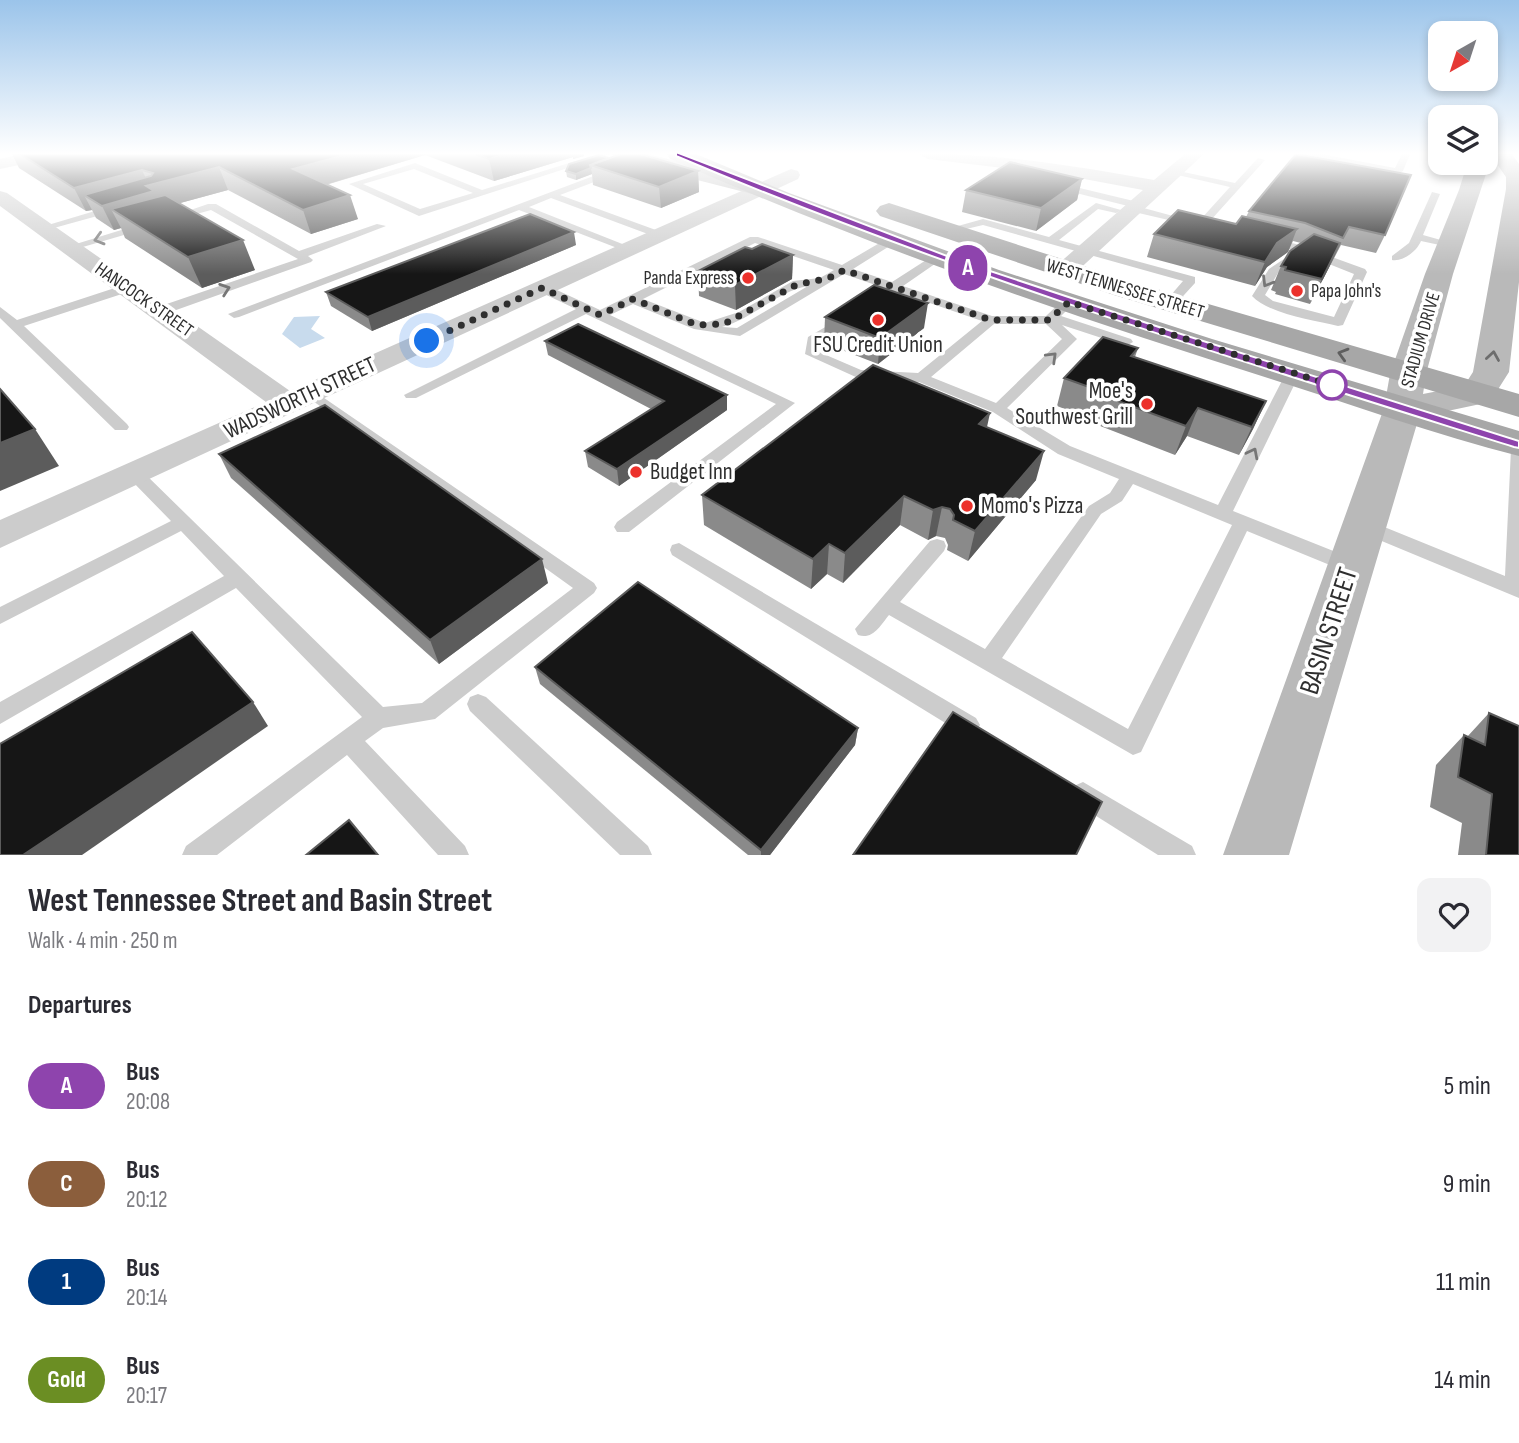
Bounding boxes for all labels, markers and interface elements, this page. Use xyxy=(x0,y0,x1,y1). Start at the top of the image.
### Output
north arrow xyxy=(1428,21,1498,91)
map controls xyxy=(1428,21,1498,175)
button: layers xyxy=(1428,105,1498,175)
one-way arrow xyxy=(93,231,105,246)
line badge: A xyxy=(945,245,991,291)
text: A xyxy=(962,253,974,282)
street label: WEST TENNESSEE STREET xyxy=(1043,254,1207,324)
street label: HANCOCK STREET xyxy=(90,258,198,342)
place label: Panda Express xyxy=(643,267,734,290)
marker: Panda Express xyxy=(740,270,756,286)
one-way arrow xyxy=(1262,274,1275,287)
place label: Papa John's xyxy=(1311,280,1382,303)
one-way arrow xyxy=(218,283,230,297)
marker: Papa John's xyxy=(1289,283,1305,299)
street label: STADIUM DRIVE xyxy=(1396,290,1446,390)
marker: FSU Credit Union xyxy=(870,312,886,328)
your location xyxy=(409,323,444,358)
place label: FSU Credit Union xyxy=(813,331,943,359)
one-way arrow xyxy=(1337,348,1349,363)
one-way arrow xyxy=(1485,350,1500,362)
street label: WADSWORTH STREET xyxy=(220,351,380,445)
one-way arrow xyxy=(1044,352,1057,365)
unlabelled marker xyxy=(1317,370,1347,400)
place label: Moe's Southwest Grill xyxy=(1015,377,1133,431)
marker: Moe's Southwest Grill xyxy=(1139,396,1155,412)
one-way arrow xyxy=(1245,448,1259,460)
place label: Budget Inn xyxy=(650,458,733,486)
marker: Budget Inn xyxy=(628,464,644,480)
place label: Momo's Pizza xyxy=(981,492,1083,520)
marker: Momo's Pizza xyxy=(959,498,975,514)
street label: BASIN STREET xyxy=(1293,563,1365,699)
button: heart xyxy=(1417,878,1491,952)
text: West Tennessee Street and Basin Street xyxy=(28,881,492,921)
text: Walk · 4 min · 250 m xyxy=(28,927,178,955)
text: Departures xyxy=(28,990,132,1021)
text: Bus xyxy=(126,1057,160,1088)
text: A xyxy=(61,1071,72,1100)
text: 5 min xyxy=(1444,1071,1491,1102)
text: 20:08 xyxy=(126,1088,170,1116)
text: Bus xyxy=(126,1155,160,1186)
text: C xyxy=(60,1169,73,1198)
text: 9 min xyxy=(1443,1169,1491,1200)
text: 20:12 xyxy=(126,1186,168,1214)
text: Bus xyxy=(126,1253,160,1284)
text: 1 xyxy=(62,1267,71,1296)
text: 11 min xyxy=(1436,1267,1491,1298)
text: 20:14 xyxy=(126,1284,167,1312)
text: Bus xyxy=(126,1351,160,1382)
text: Gold xyxy=(47,1365,86,1394)
text: 14 min xyxy=(1434,1365,1491,1396)
text: 20:17 xyxy=(126,1382,167,1410)

